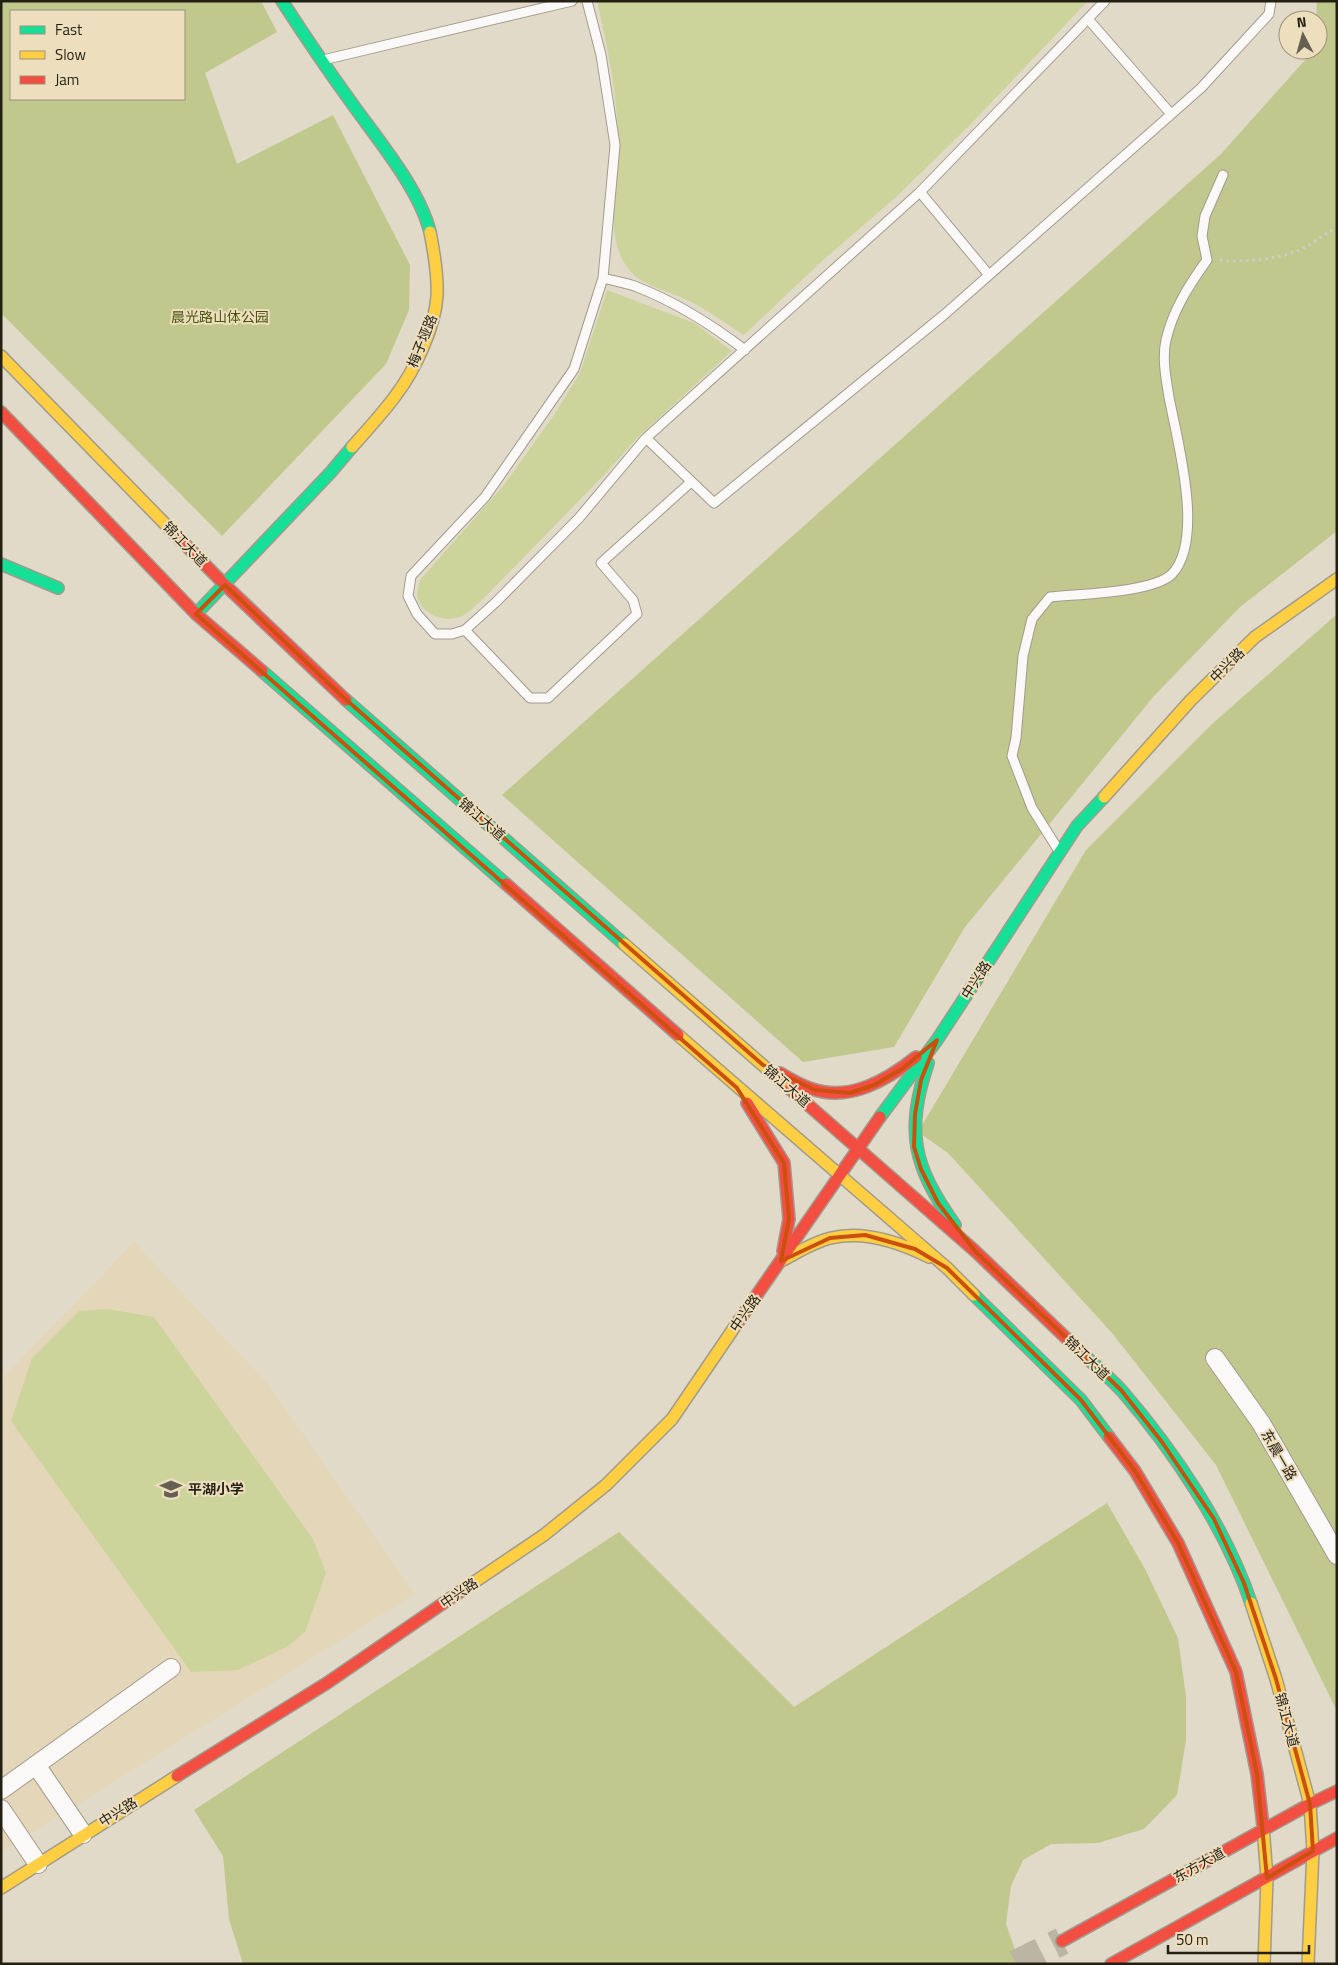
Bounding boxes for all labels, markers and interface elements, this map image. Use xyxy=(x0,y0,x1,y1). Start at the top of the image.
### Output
legend xyxy=(10,10,185,100)
north arrow xyxy=(1278,10,1328,60)
text: N xyxy=(1296,11,1308,33)
text: Fast xyxy=(55,18,83,41)
text: Slow xyxy=(55,43,86,66)
text: Jam xyxy=(55,68,79,91)
park label: 晨光路山体公园 xyxy=(171,306,269,327)
street label: 梅子垭路 xyxy=(401,311,442,371)
street label: 锦江大道 xyxy=(158,516,212,571)
street label: 中兴路 xyxy=(1204,642,1249,687)
street label: 锦江大道 xyxy=(454,792,510,845)
street label: 中兴路 xyxy=(955,956,996,1003)
street label: 锦江大道 xyxy=(759,1059,815,1112)
street label: 中兴路 xyxy=(724,1289,765,1336)
street label: 锦江大道 xyxy=(1060,1331,1115,1385)
street label: 东晨一路 xyxy=(1256,1425,1303,1484)
school or university icon: 平湖小学 xyxy=(158,1476,184,1502)
place label: 平湖小学 xyxy=(188,1478,244,1499)
street label: 中兴路 xyxy=(435,1572,482,1613)
street label: 锦江大道 xyxy=(1270,1690,1305,1750)
street label: 中兴路 xyxy=(94,1792,141,1832)
street label: 东方大道 xyxy=(1169,1842,1228,1887)
scale bar xyxy=(1168,1922,1309,1954)
text: 50 m xyxy=(1176,1928,1209,1951)

